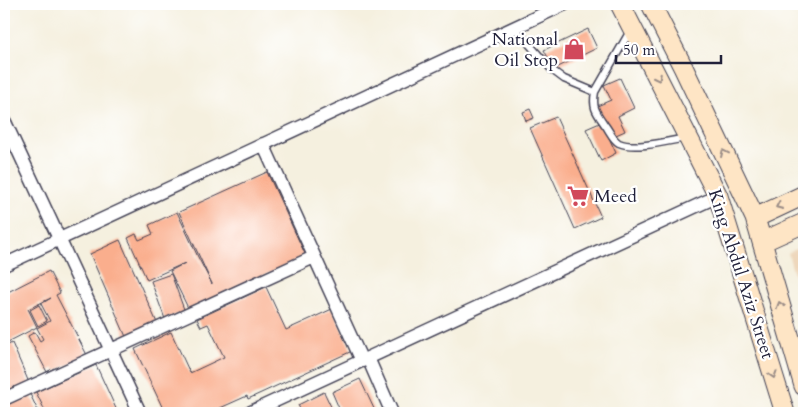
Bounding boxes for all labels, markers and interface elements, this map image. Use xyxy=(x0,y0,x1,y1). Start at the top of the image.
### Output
place label: National Oil Stop xyxy=(492,27,558,73)
scale bar xyxy=(616,32,720,64)
shop icon: National Oil Stop xyxy=(561,36,587,62)
text: 50 m xyxy=(623,40,655,60)
one-way arrow xyxy=(652,73,662,82)
one-way arrow xyxy=(720,149,730,158)
supermarket icon: Meed xyxy=(565,183,591,209)
place label: Meed xyxy=(594,184,637,209)
street label: King Abdul Aziz Street xyxy=(702,186,780,362)
one-way arrow xyxy=(776,200,785,210)
one-way arrow xyxy=(776,302,786,310)
one-way arrow xyxy=(768,371,778,379)

